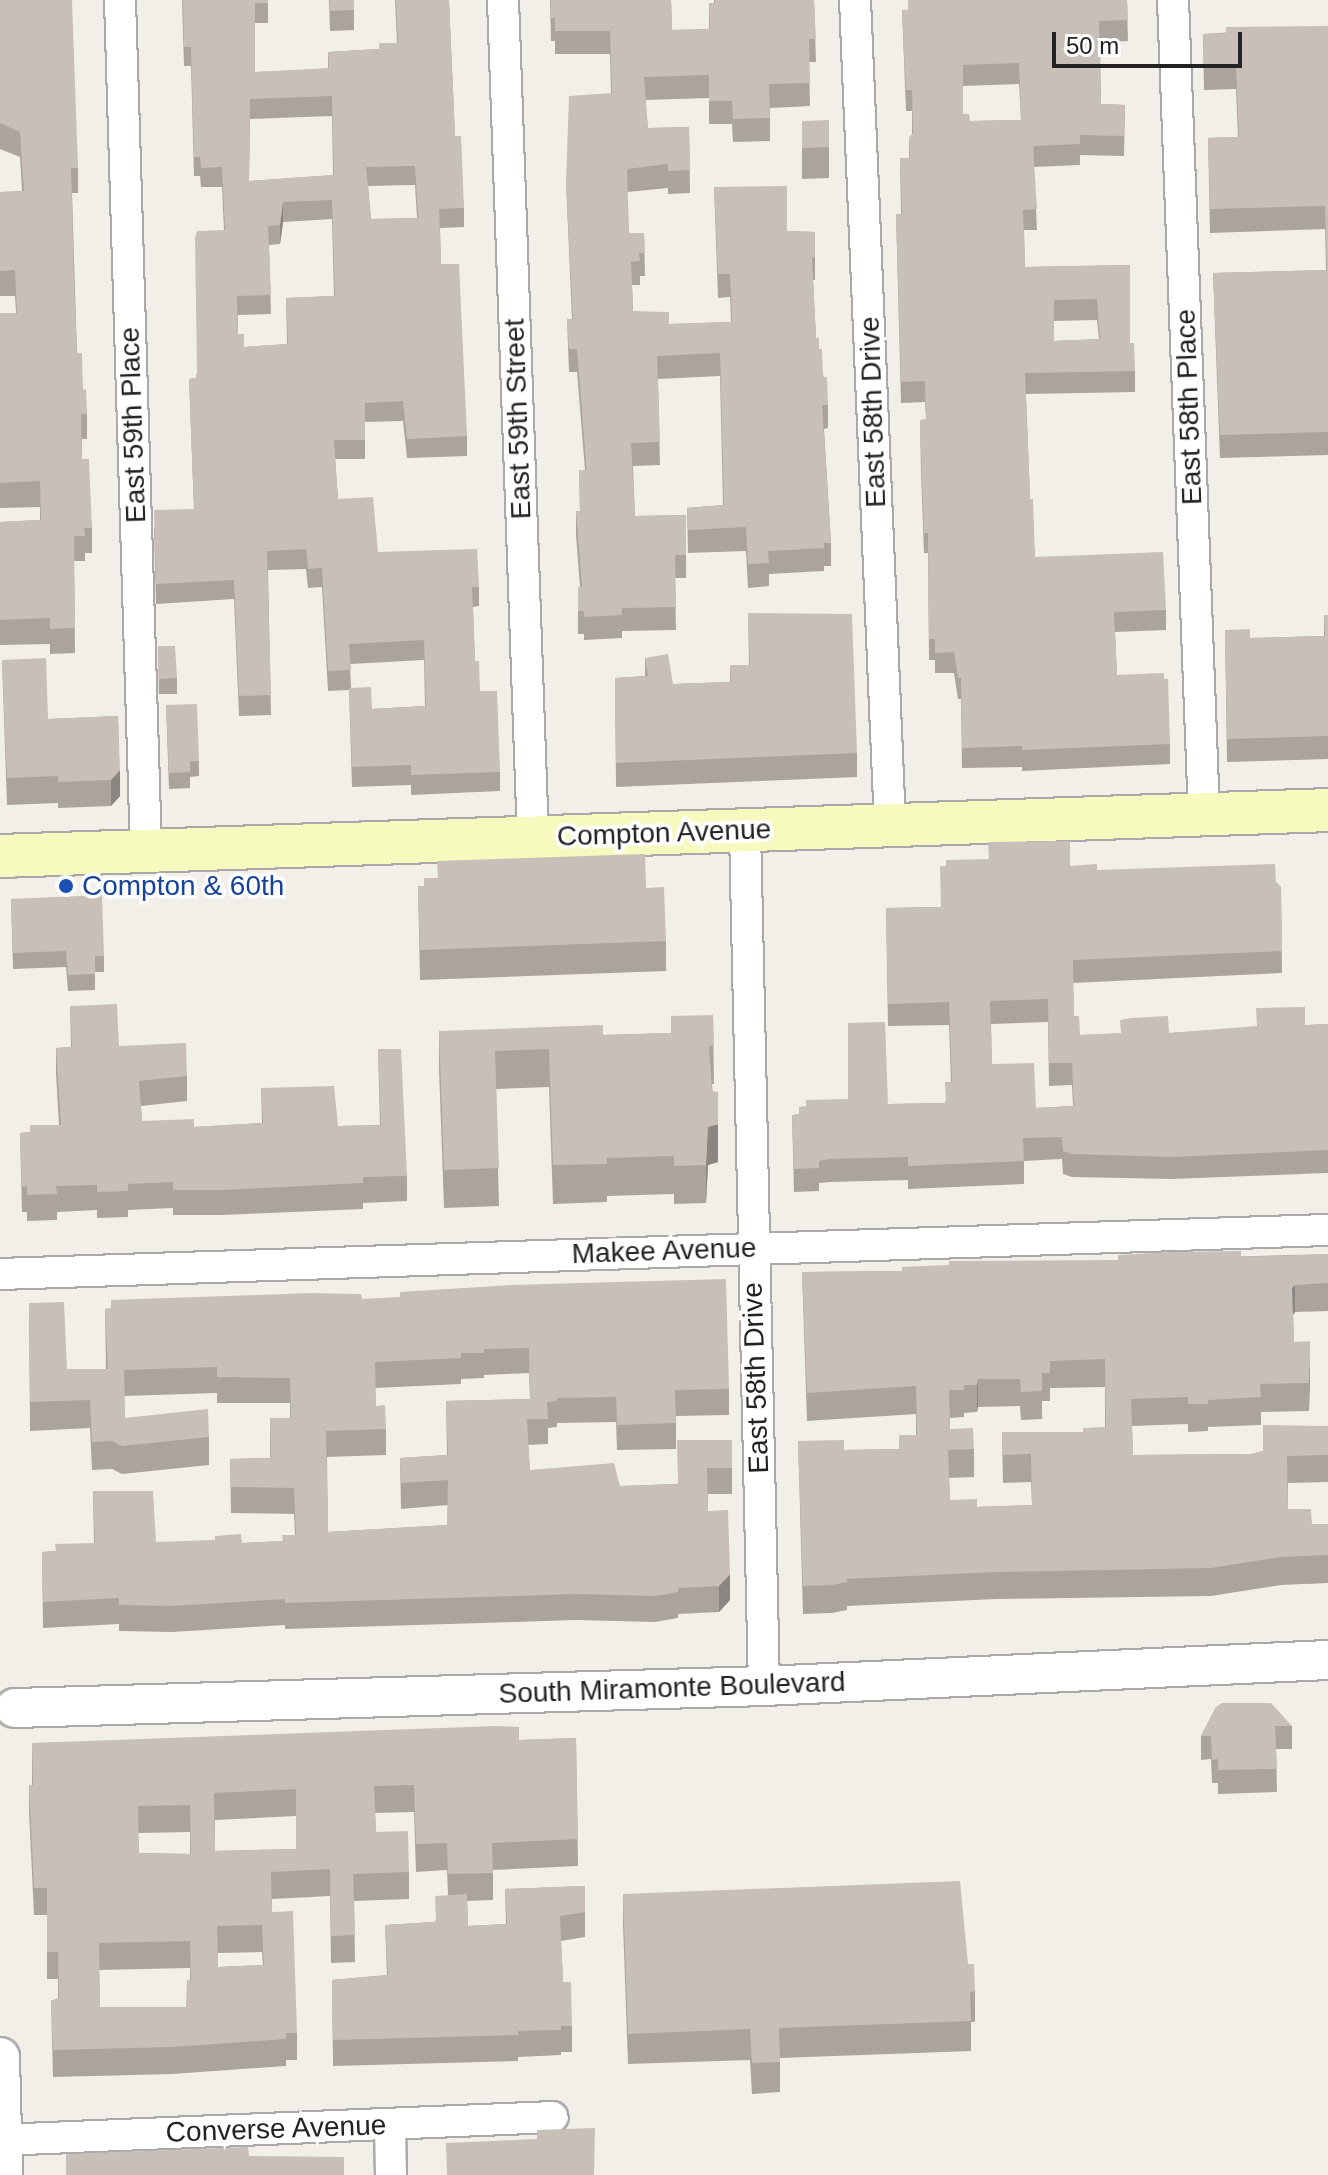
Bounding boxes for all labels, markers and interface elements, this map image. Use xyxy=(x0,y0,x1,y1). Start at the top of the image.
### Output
scale bar xyxy=(1056,16,1246,66)
text: 50 m xyxy=(1066,32,1119,59)
street label: East 58th Place xyxy=(1169,308,1209,506)
street label: East 58th Drive xyxy=(853,316,893,508)
street label: East 59th Street xyxy=(498,318,538,520)
street label: East 59th Place xyxy=(113,326,153,524)
street label: Compton Avenue xyxy=(556,812,772,854)
place label: Compton & 60th xyxy=(82,869,284,903)
marker: Compton & 60th xyxy=(57,877,75,895)
street label: Makee Avenue xyxy=(570,1231,758,1271)
street label: East 58th Drive xyxy=(736,1282,776,1474)
street label: South Miramonte Boulevard xyxy=(498,1665,846,1711)
street label: Converse Avenue xyxy=(164,2108,388,2150)

